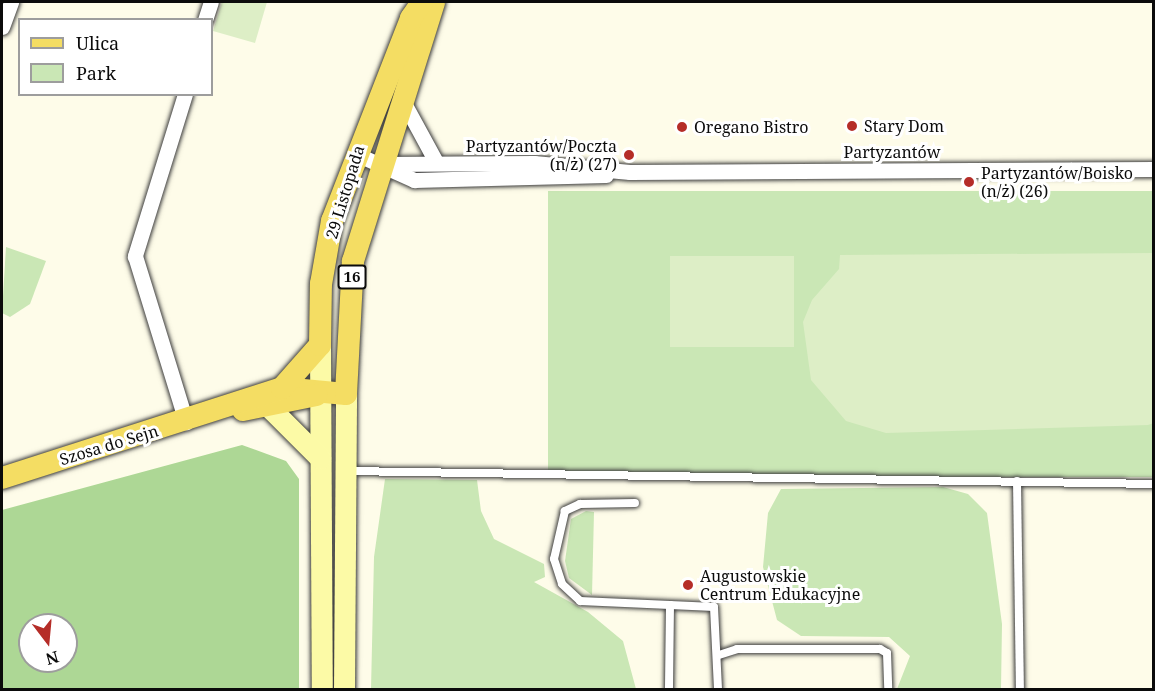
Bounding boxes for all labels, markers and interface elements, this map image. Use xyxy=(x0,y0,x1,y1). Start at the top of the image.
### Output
legend xyxy=(18,18,213,96)
text: Ulica xyxy=(76,31,119,55)
text: Park xyxy=(76,61,116,85)
place label: Stary Dom xyxy=(864,116,944,136)
place label: Oregano Bistro xyxy=(694,117,808,137)
marker: Stary Dom xyxy=(845,119,859,133)
marker: Oregano Bistro xyxy=(675,120,689,134)
place label: Partyzantów/Poczta (n/ż) (27) xyxy=(466,136,617,174)
street label: Partyzantów xyxy=(843,142,941,162)
street label: 29 Listopada xyxy=(322,143,368,241)
marker: Partyzantów/Poczta (n/ż) (27) xyxy=(622,148,636,162)
place label: Partyzantów/Boisko (n/ż) (26) xyxy=(981,163,1133,201)
marker: Partyzantów/Boisko (n/ż) (26) xyxy=(962,175,976,189)
road number: 16 xyxy=(337,265,367,289)
street label: Szosa do Sejn xyxy=(57,421,161,469)
place label: Augustowskie Centrum Edukacyjne xyxy=(700,566,860,604)
marker: Augustowskie Centrum Edukacyjne xyxy=(681,578,695,592)
north arrow xyxy=(18,613,78,673)
text: N xyxy=(43,646,62,671)

